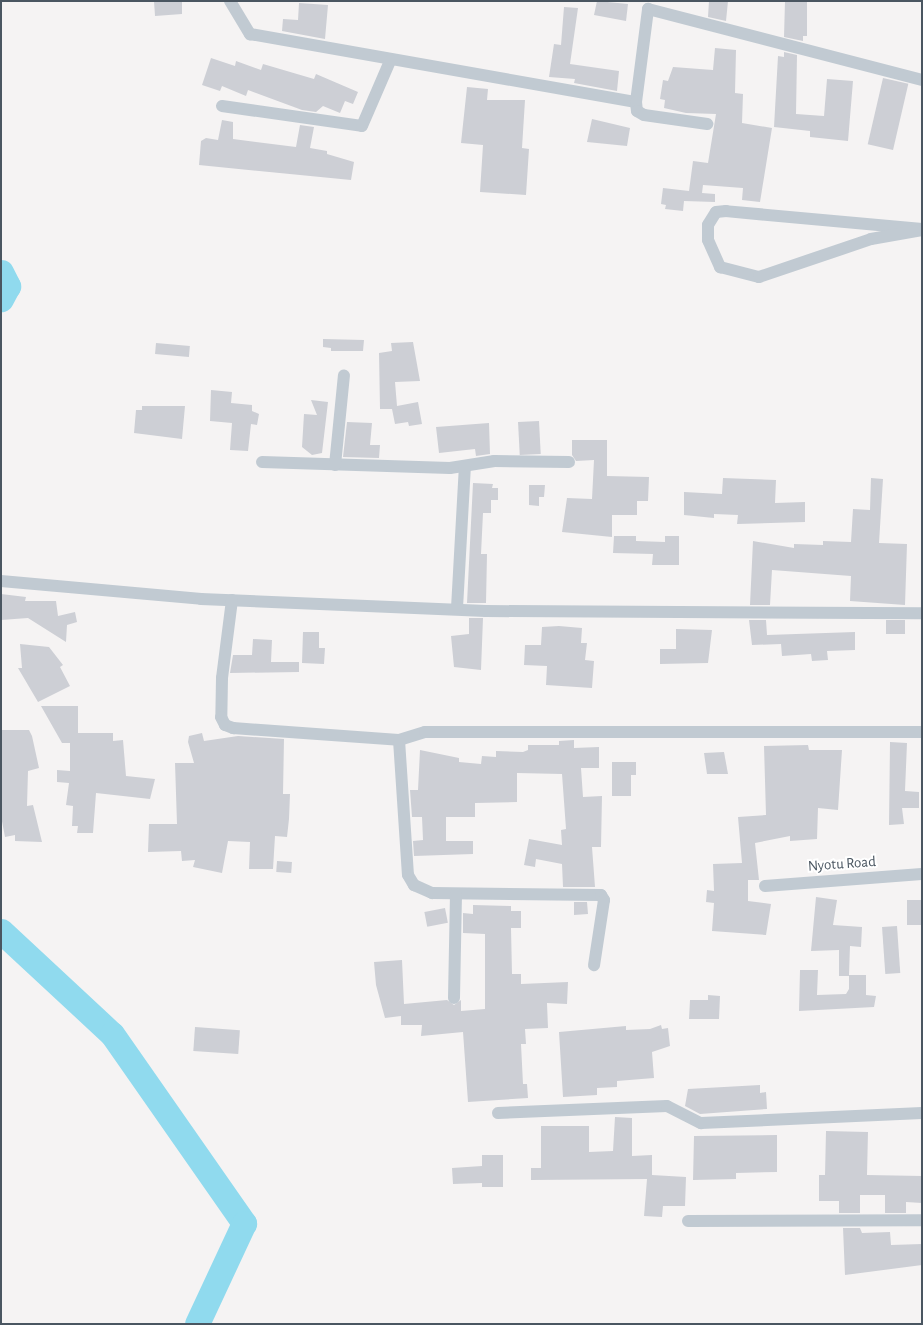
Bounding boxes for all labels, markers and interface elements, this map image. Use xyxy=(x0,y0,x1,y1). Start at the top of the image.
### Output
street label: Nyotu Road xyxy=(807,853,877,875)

